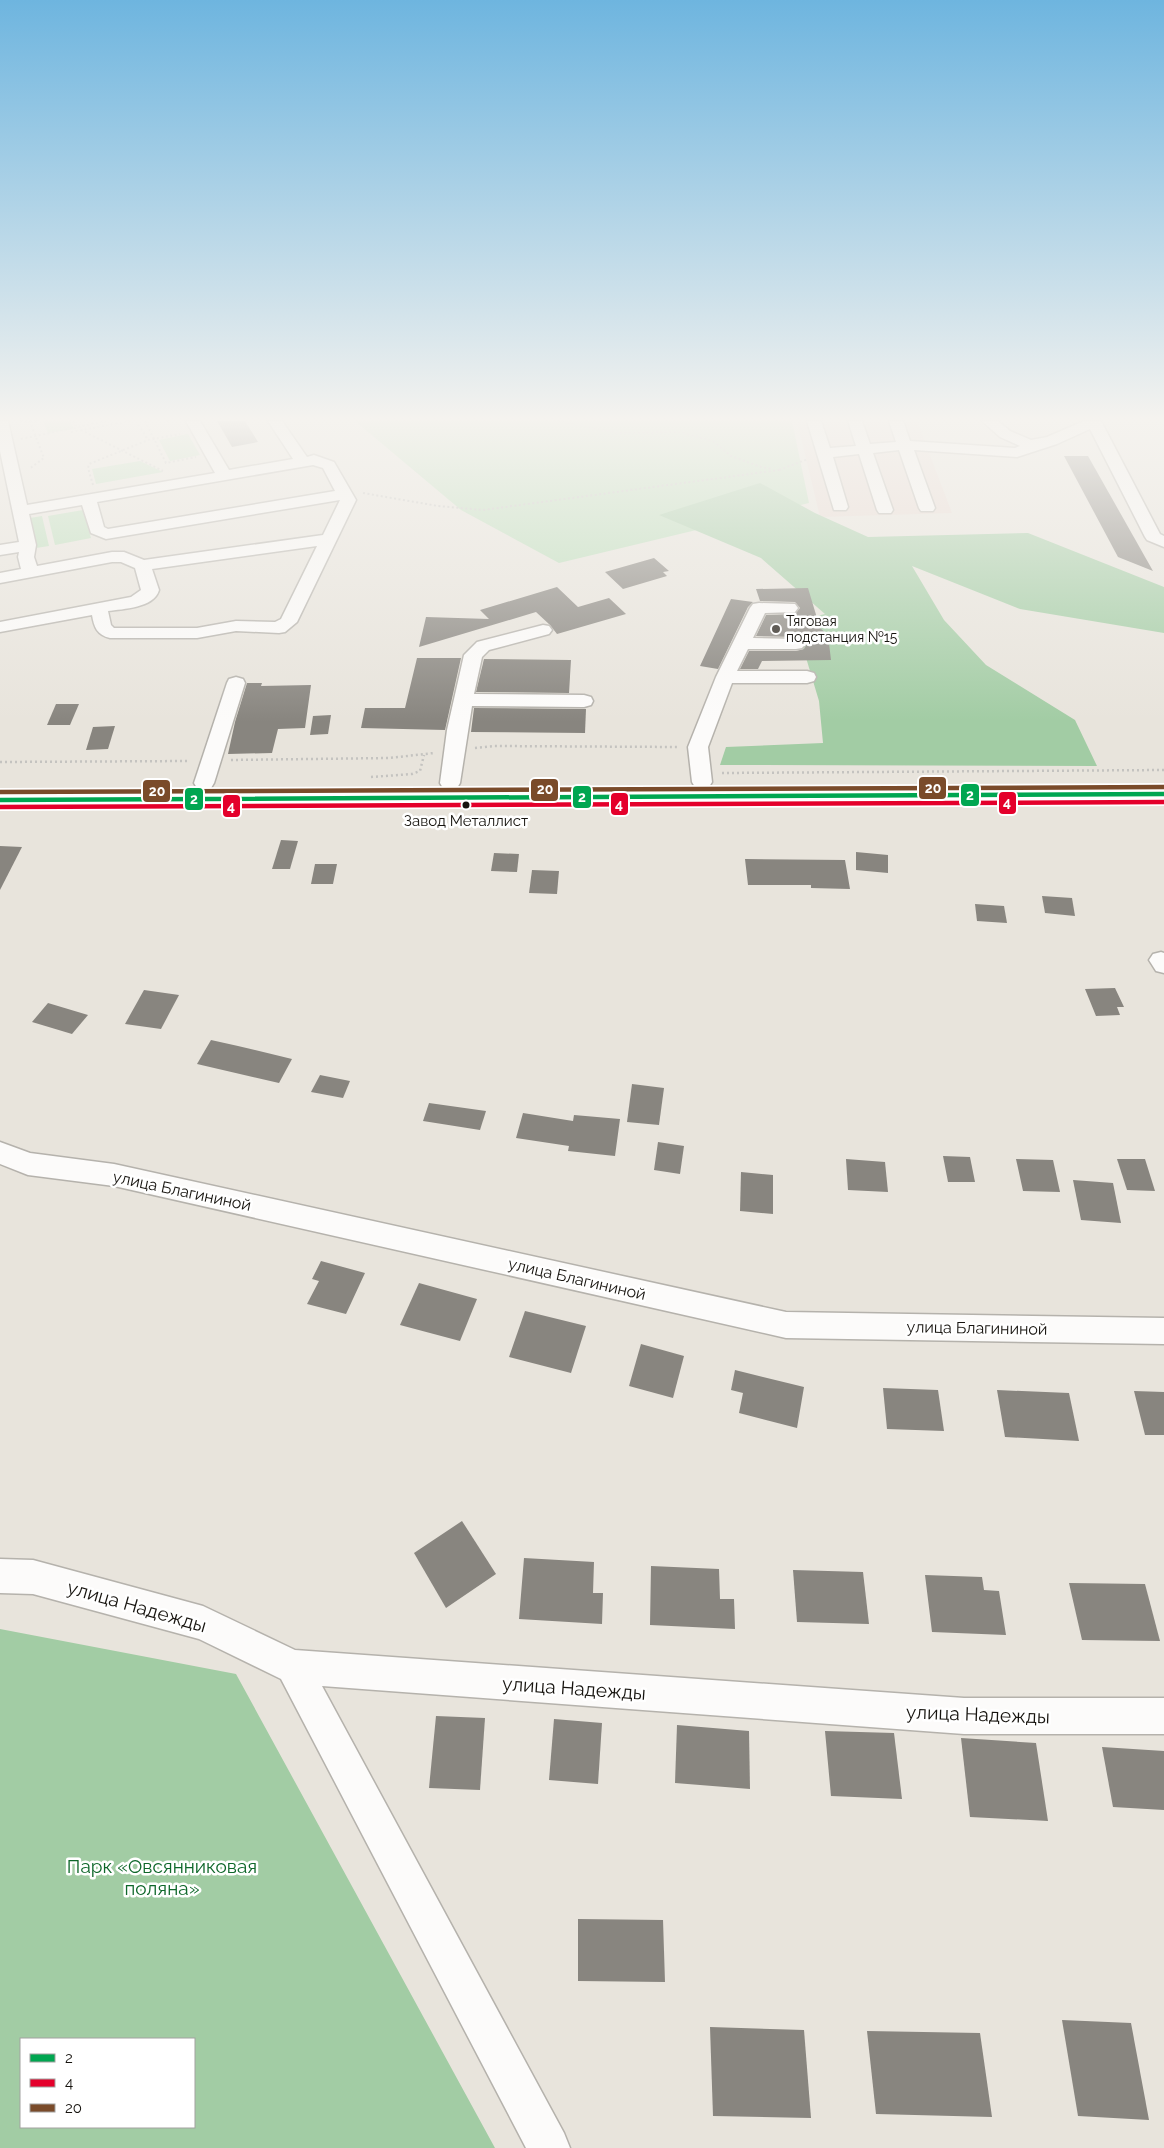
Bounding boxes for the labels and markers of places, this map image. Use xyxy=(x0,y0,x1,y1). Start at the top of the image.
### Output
place label: Тяговая подстанция №15 xyxy=(786,613,898,645)
marker: Тяговая подстанция №15 xyxy=(770,623,782,635)
marker: Завод Металлист xyxy=(461,800,471,810)
place label: Завод Металлист xyxy=(404,812,528,830)

